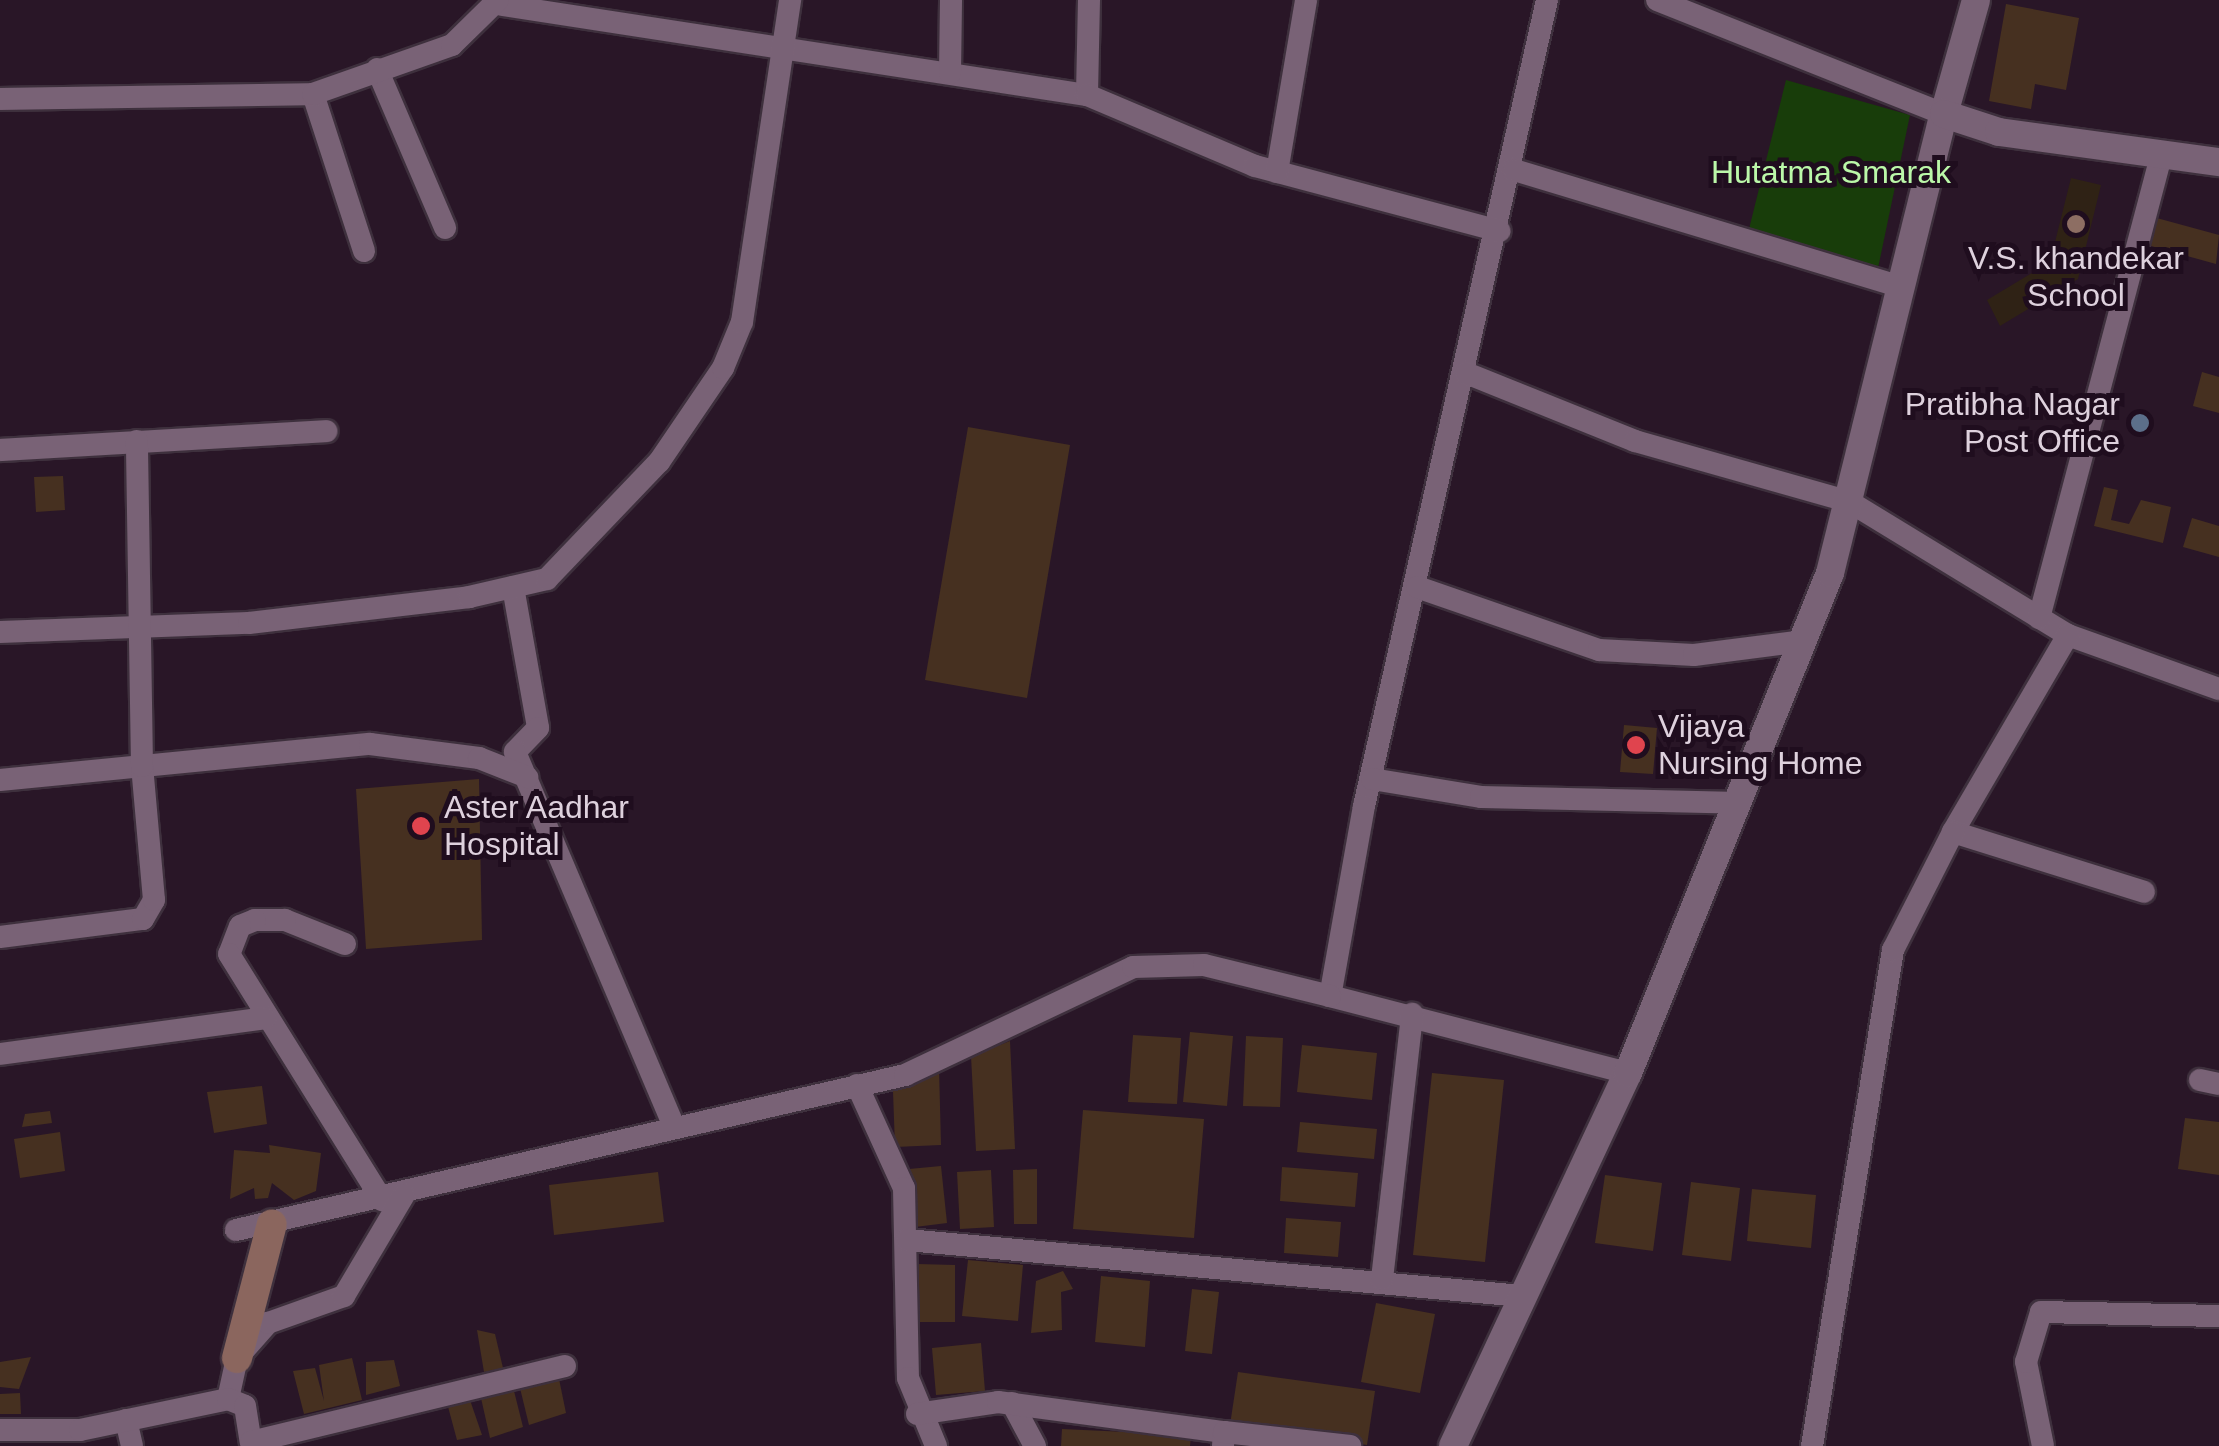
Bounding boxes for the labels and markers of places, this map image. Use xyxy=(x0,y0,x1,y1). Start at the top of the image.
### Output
marker: V.S. khandekar School xyxy=(2065,213,2087,235)
place label: V.S. khandekar School xyxy=(1968,240,2184,315)
place label: Pratibha Nagar Post Office xyxy=(1905,386,2120,461)
marker: Pratibha Nagar Post Office xyxy=(2129,412,2151,434)
place label: Vijaya Nursing Home xyxy=(1658,708,1863,783)
marker: Vijaya Nursing Home xyxy=(1623,732,1649,758)
place label: Aster Aadhar Hospital xyxy=(444,789,631,864)
marker: Aster Aadhar Hospital xyxy=(408,813,434,839)

